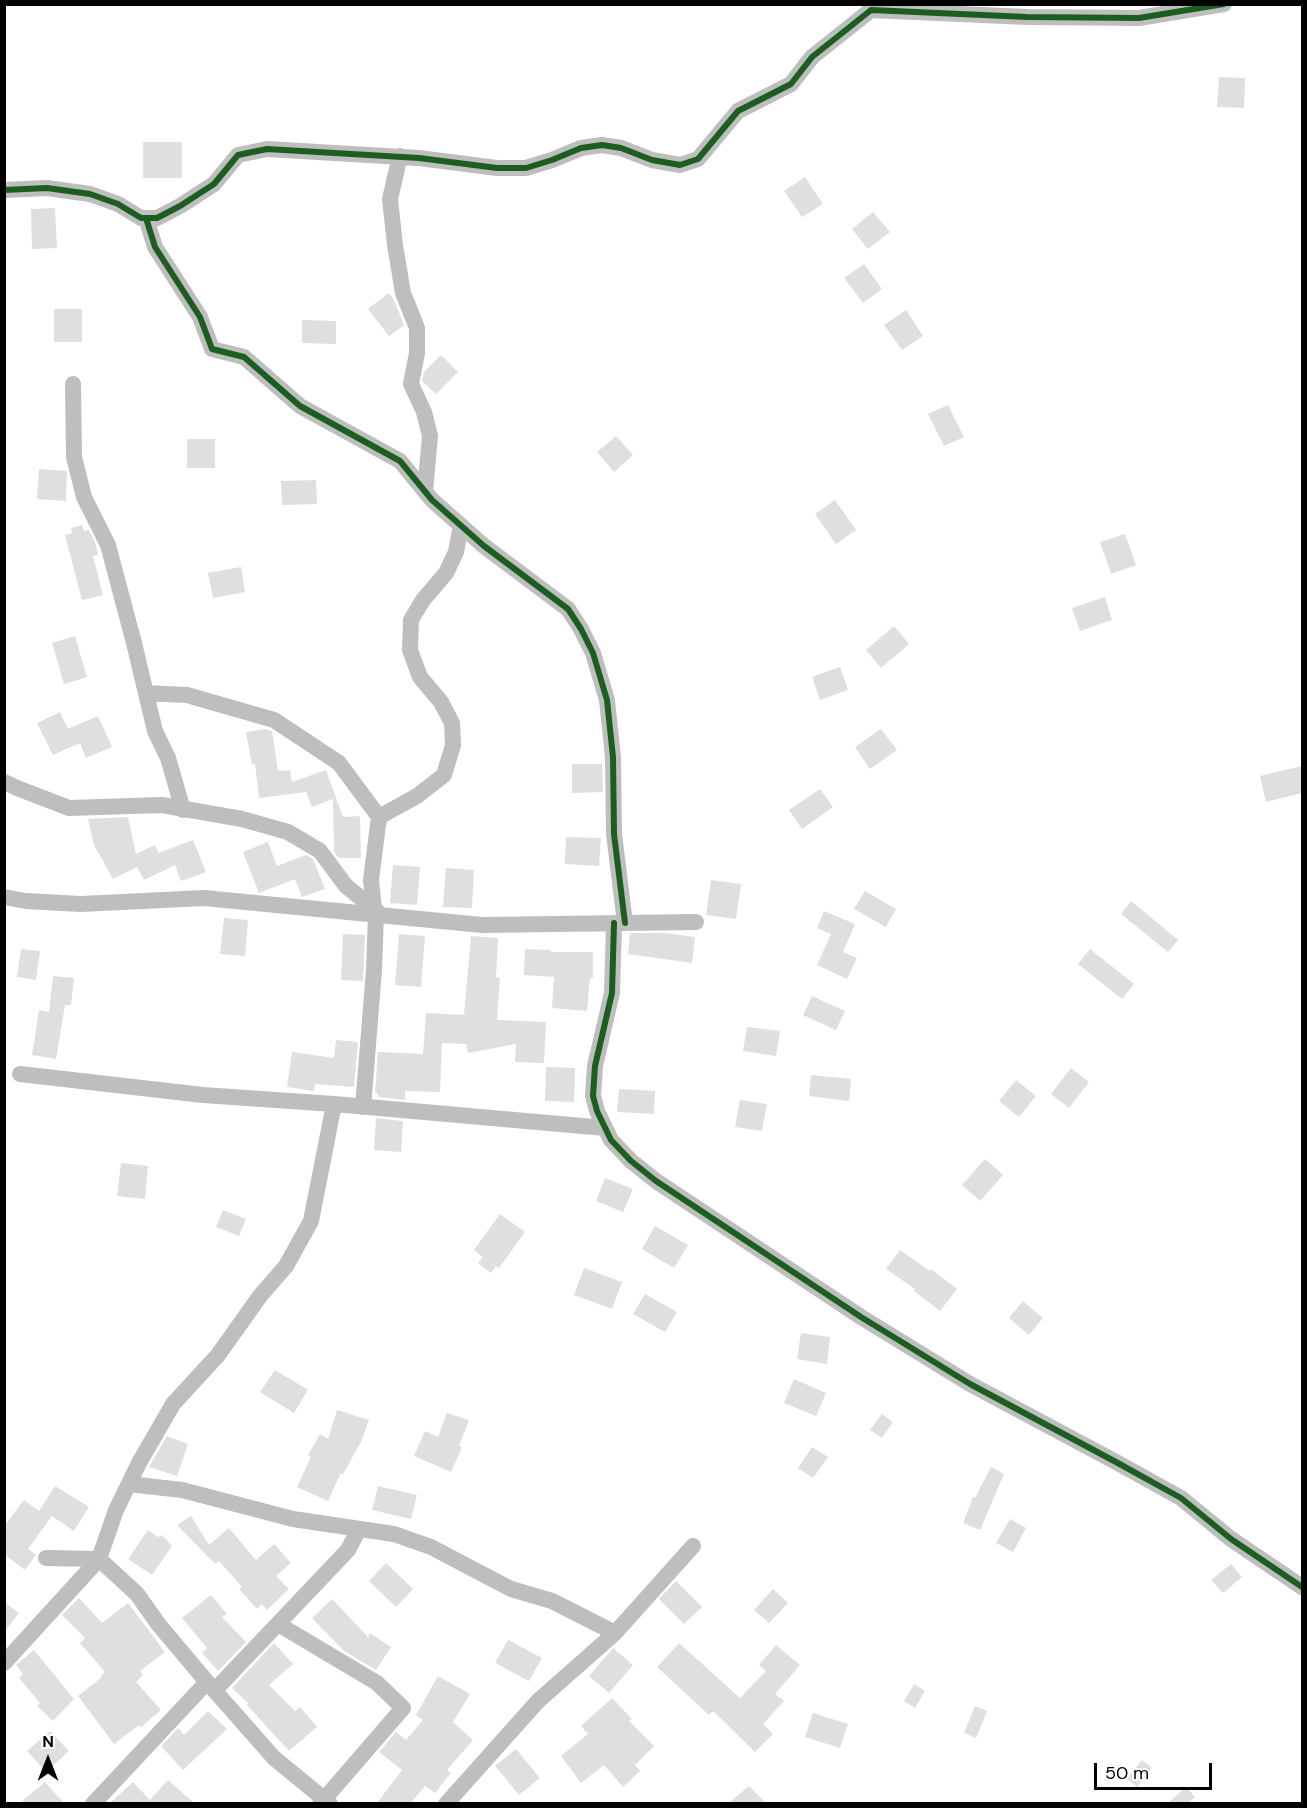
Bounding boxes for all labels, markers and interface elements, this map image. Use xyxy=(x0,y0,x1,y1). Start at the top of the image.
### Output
north arrow xyxy=(18,1730,78,1790)
text: N xyxy=(42,1731,54,1752)
scale bar xyxy=(1097,1751,1216,1789)
text: 50 m xyxy=(1105,1761,1149,1785)

